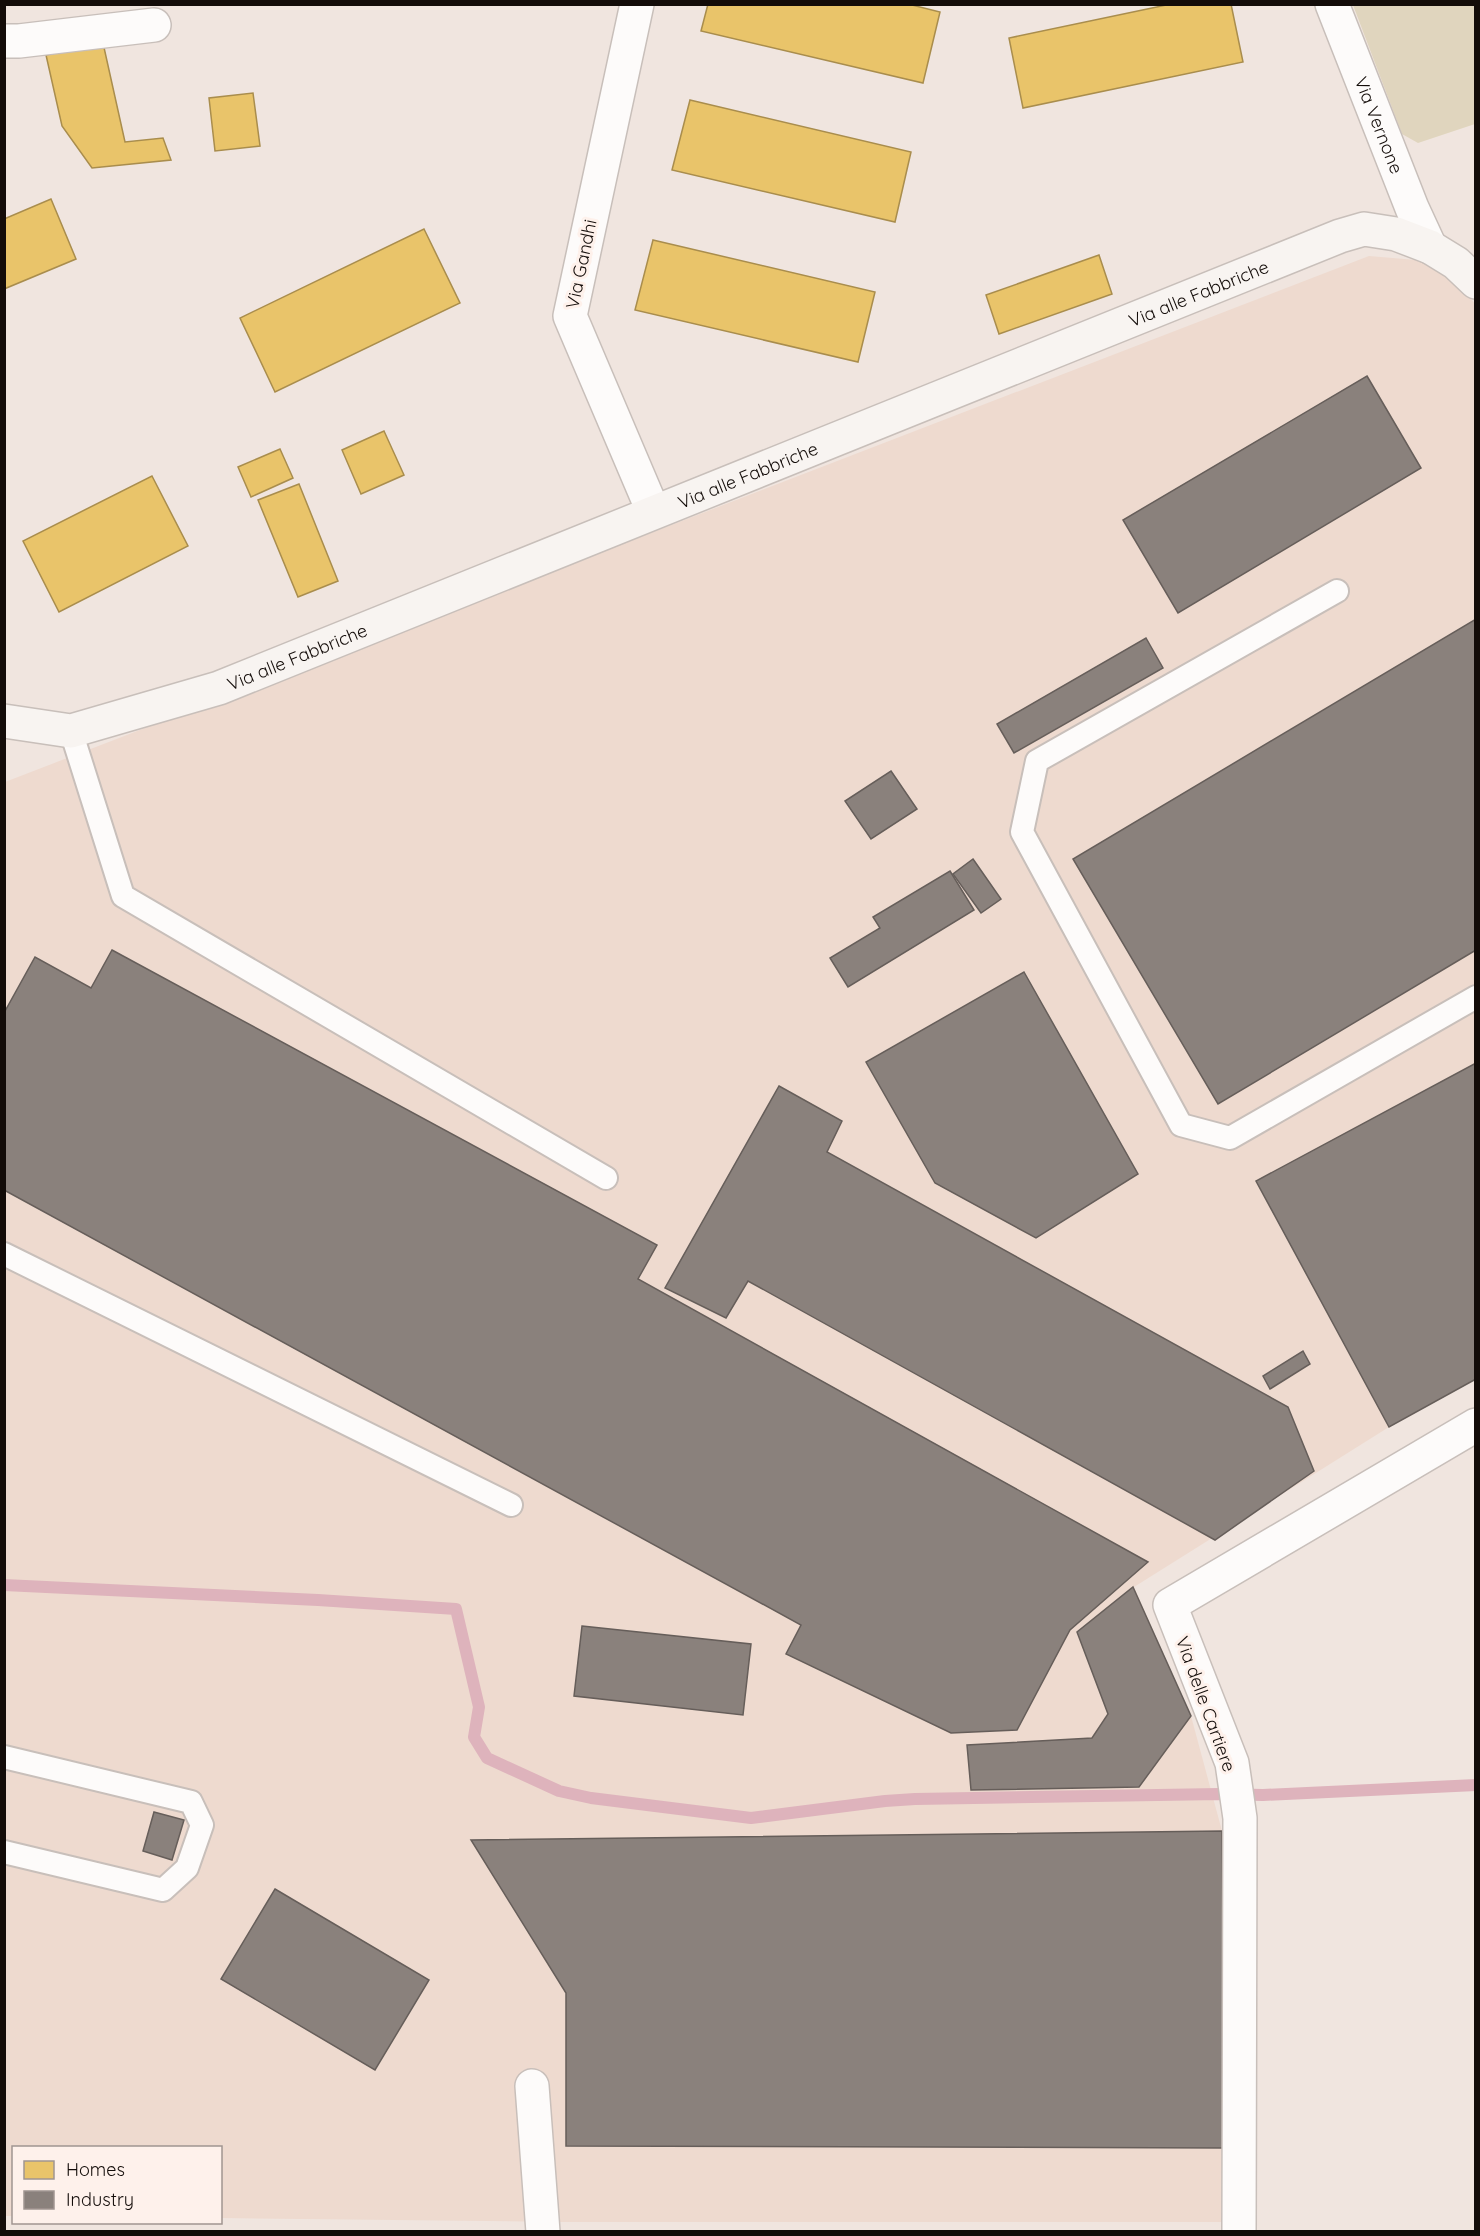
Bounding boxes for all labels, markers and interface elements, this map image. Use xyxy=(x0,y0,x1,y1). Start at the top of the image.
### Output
street label: Via Vernone xyxy=(1350,73,1409,177)
street label: Via Gandhi xyxy=(560,217,602,311)
street label: Via alle Fabbriche xyxy=(1125,255,1272,332)
street label: Via alle Fabbriche xyxy=(674,436,821,513)
street label: Via alle Fabbriche xyxy=(224,618,370,695)
street label: Via delle Cartiere xyxy=(1171,1633,1241,1775)
legend xyxy=(12,2146,222,2224)
text: Homes xyxy=(66,2158,125,2181)
text: Industry xyxy=(66,2188,134,2211)

